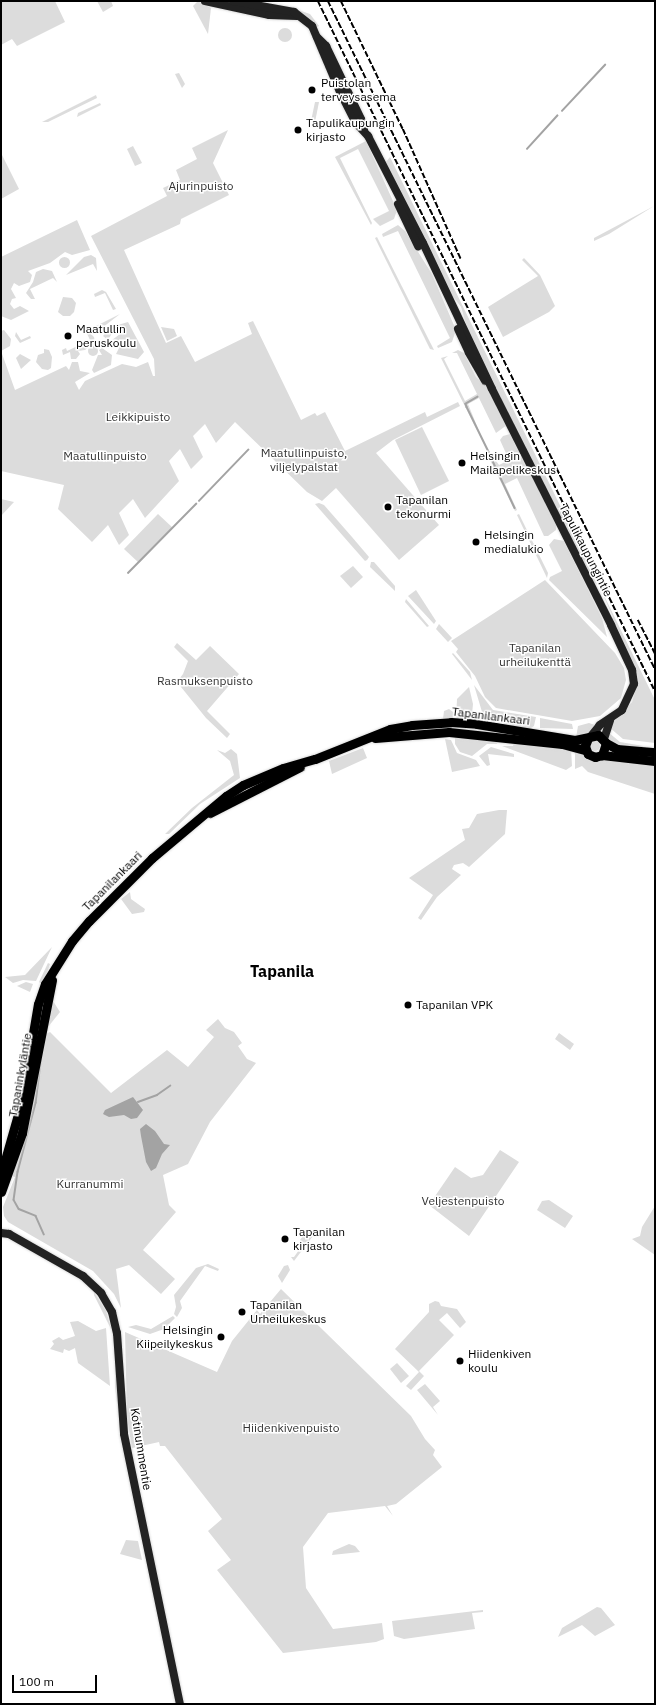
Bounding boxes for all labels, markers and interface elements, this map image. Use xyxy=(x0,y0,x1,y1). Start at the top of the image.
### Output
place label: Puistolan terveysasema xyxy=(321,76,396,104)
marker: Puistolan terveysasema xyxy=(306,84,318,96)
place label: Tapulikaupungin kirjasto xyxy=(306,116,395,144)
marker: Tapulikaupungin kirjasto xyxy=(293,125,303,135)
park label: Ajurinpuisto xyxy=(168,179,234,193)
place label: Maatullin peruskoulu xyxy=(76,322,136,350)
marker: Maatullin peruskoulu xyxy=(63,331,73,341)
park label: Leikkipuisto xyxy=(106,410,170,424)
park label: Maatullinpuisto, viljelypalstat xyxy=(261,446,347,474)
park label: Maatullinpuisto xyxy=(63,449,147,463)
place label: Helsingin Mailapelikeskus xyxy=(470,449,556,477)
marker: Helsingin Mailapelikeskus xyxy=(457,458,467,468)
place label: Tapanilan tekonurmi xyxy=(396,493,451,521)
street label: Tapulikaupungintie xyxy=(556,501,616,599)
marker: Tapanilan tekonurmi xyxy=(383,502,393,512)
place label: Helsingin medialukio xyxy=(484,528,544,556)
marker: Helsingin medialukio xyxy=(471,537,481,547)
park label: Tapanilan urheilukenttä xyxy=(499,641,571,669)
park label: Rasmuksenpuisto xyxy=(157,674,253,688)
street label: Tapanilankaari xyxy=(451,704,531,728)
street label: Tapanilankaari xyxy=(79,848,145,914)
district label: Tapanila xyxy=(250,961,314,981)
place label: Tapanilan VPK xyxy=(416,998,493,1012)
marker: Tapanilan VPK xyxy=(403,1000,413,1010)
street label: Tapaninkyläntie xyxy=(6,1032,34,1118)
park label: Kurranummi xyxy=(56,1177,124,1191)
park label: Veljestenpuisto xyxy=(421,1194,505,1208)
place label: Tapanilan kirjasto xyxy=(293,1225,345,1253)
marker: Tapanilan kirjasto xyxy=(280,1234,290,1244)
place label: Tapanilan Urheilukeskus xyxy=(250,1298,326,1326)
marker: Tapanilan Urheilukeskus xyxy=(237,1307,247,1317)
place label: Helsingin Kiipeilykeskus xyxy=(136,1323,213,1351)
marker: Helsingin Kiipeilykeskus xyxy=(216,1332,226,1342)
place label: Hiidenkiven koulu xyxy=(468,1347,531,1375)
marker: Hiidenkiven koulu xyxy=(455,1356,465,1366)
street label: Kotinummentie xyxy=(127,1407,155,1491)
park label: Hiidenkivenpuisto xyxy=(243,1421,339,1435)
scale bar xyxy=(14,1667,99,1693)
text: 100 m xyxy=(19,1674,54,1689)

